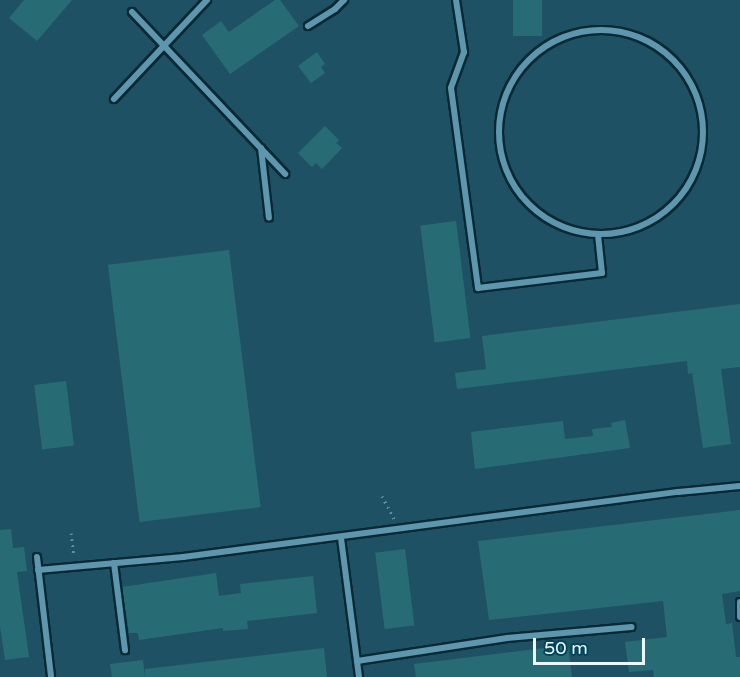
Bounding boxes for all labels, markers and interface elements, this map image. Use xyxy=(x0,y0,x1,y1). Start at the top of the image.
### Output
scale bar xyxy=(536,626,648,664)
text: 50 m xyxy=(544,637,588,659)

